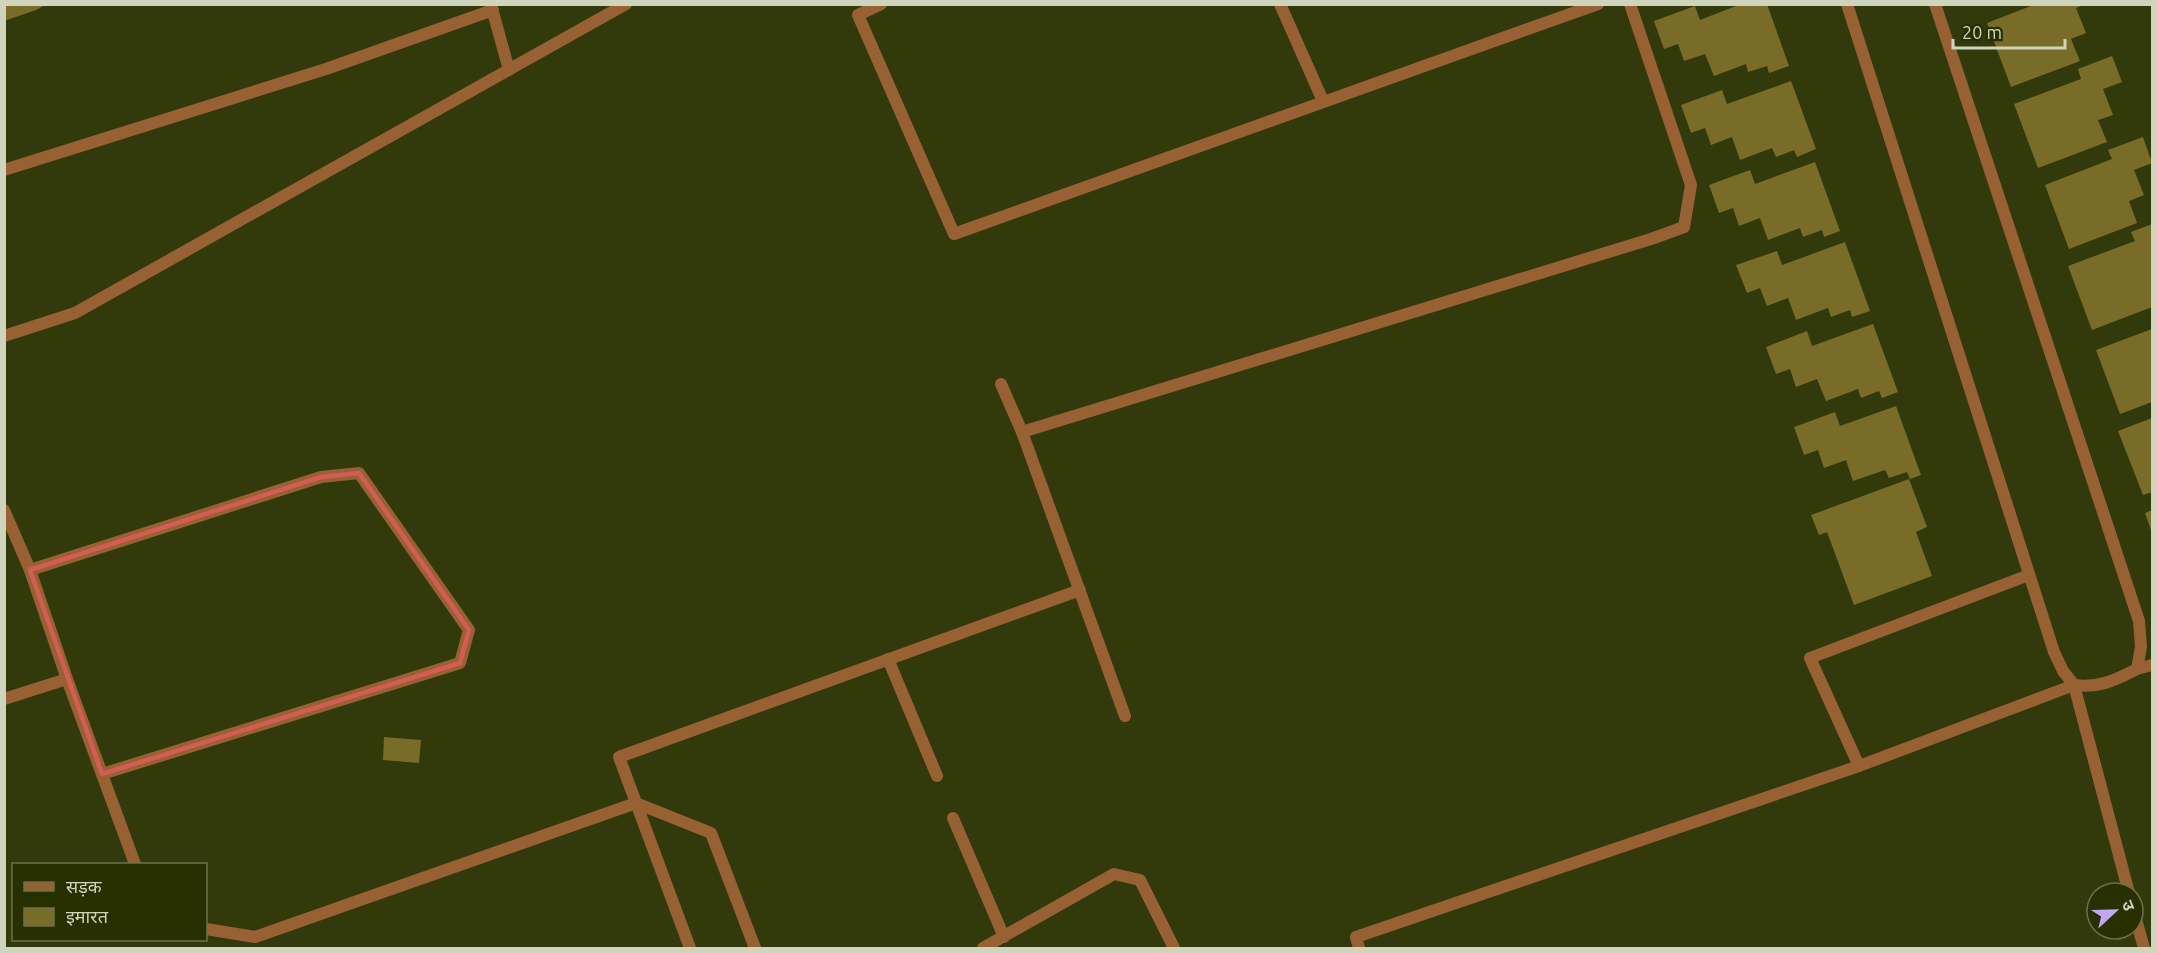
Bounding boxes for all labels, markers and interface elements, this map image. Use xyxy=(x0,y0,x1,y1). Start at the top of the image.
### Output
scale bar xyxy=(1953,12,2066,50)
text: 20 m xyxy=(1962,22,2002,42)
legend xyxy=(12,863,207,941)
text: सड़क xyxy=(66,876,103,897)
north arrow xyxy=(2085,881,2145,941)
text: उ xyxy=(2119,898,2139,914)
text: इमारत xyxy=(66,906,109,926)

